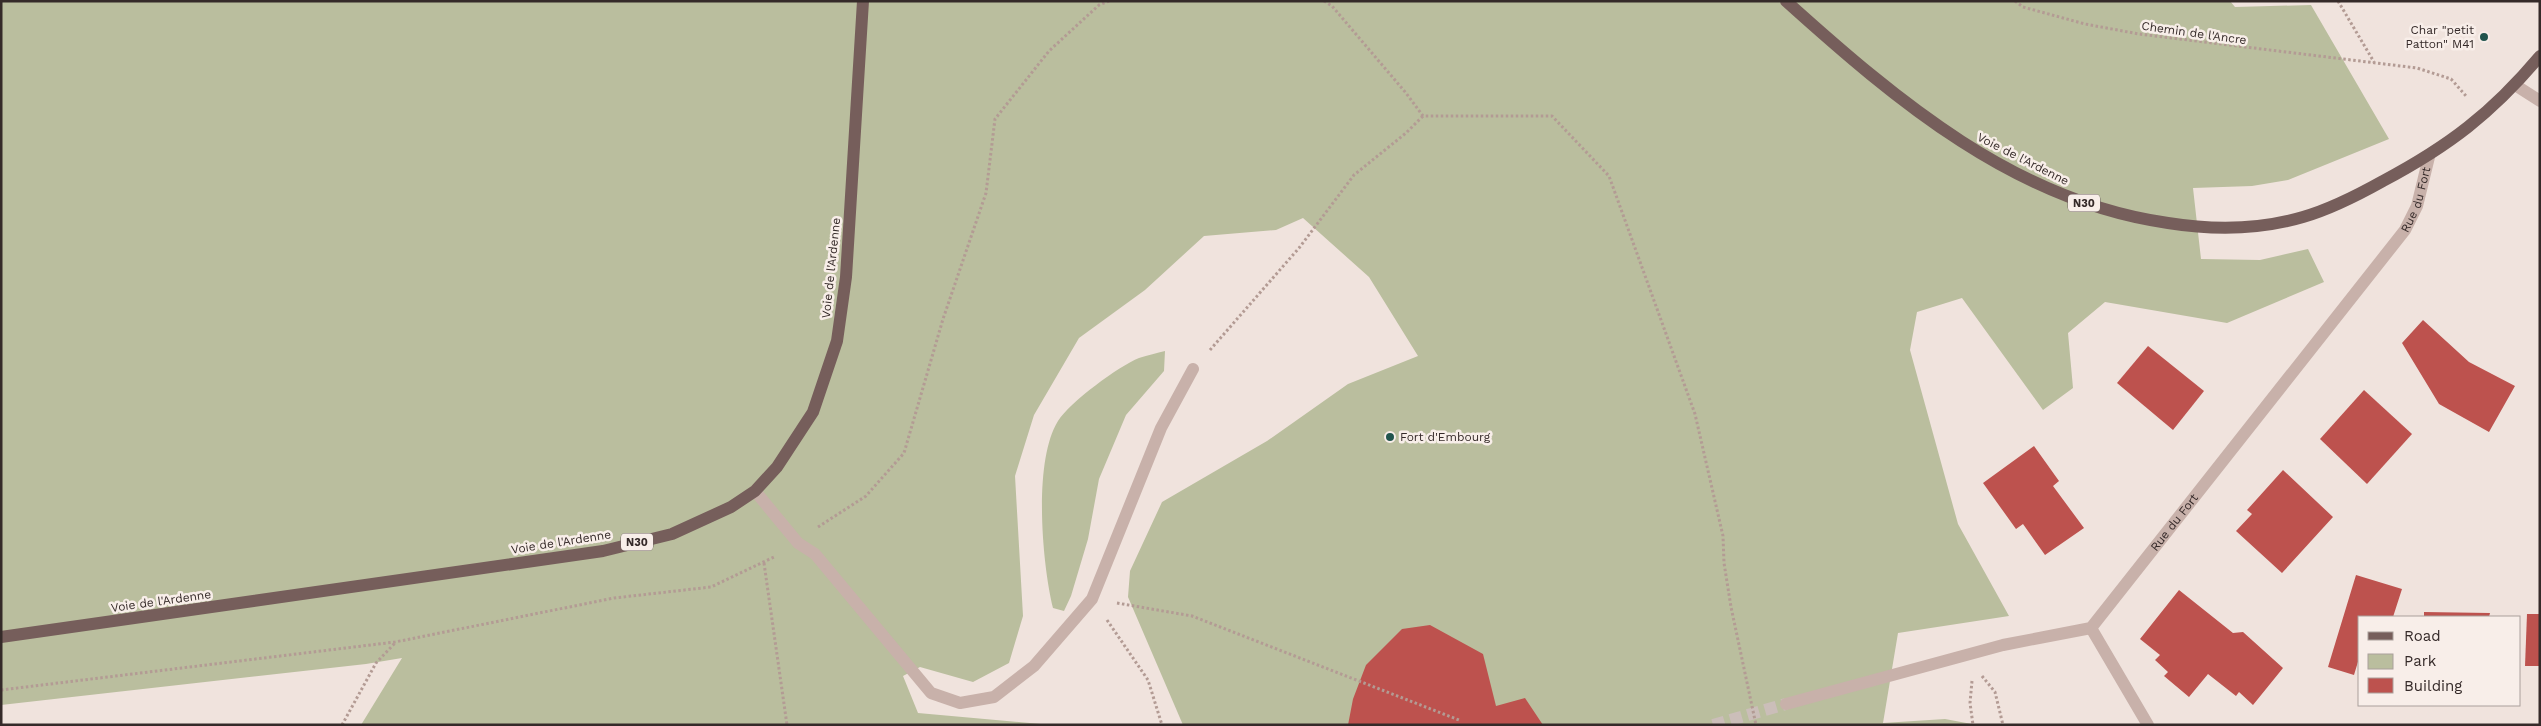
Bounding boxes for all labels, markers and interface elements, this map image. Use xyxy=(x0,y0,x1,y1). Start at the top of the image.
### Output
street label: Chemin de l'Ancre xyxy=(2141,19,2248,47)
place label: Char "petit Patton" M41 xyxy=(2406,23,2474,51)
marker: Char "petit Patton" M41 xyxy=(2478,31,2490,43)
street label: Voie de l'Ardenne xyxy=(1975,130,2071,188)
street label: Rue du Fort xyxy=(2398,165,2433,235)
road number: N30 xyxy=(2068,194,2100,212)
street label: Voie de l'Ardenne xyxy=(819,217,843,319)
place label: Fort d'Embourg xyxy=(1400,430,1491,444)
marker: Fort d'Embourg xyxy=(1384,431,1396,443)
street label: Rue du Fort xyxy=(2148,491,2201,554)
street label: Voie de l'Ardenne xyxy=(510,527,612,557)
road number: N30 xyxy=(621,534,653,550)
street label: Voie de l'Ardenne xyxy=(110,587,212,615)
legend xyxy=(2358,616,2521,706)
text: Road xyxy=(2404,627,2441,645)
text: Park xyxy=(2404,652,2437,670)
text: Building xyxy=(2404,677,2462,695)

